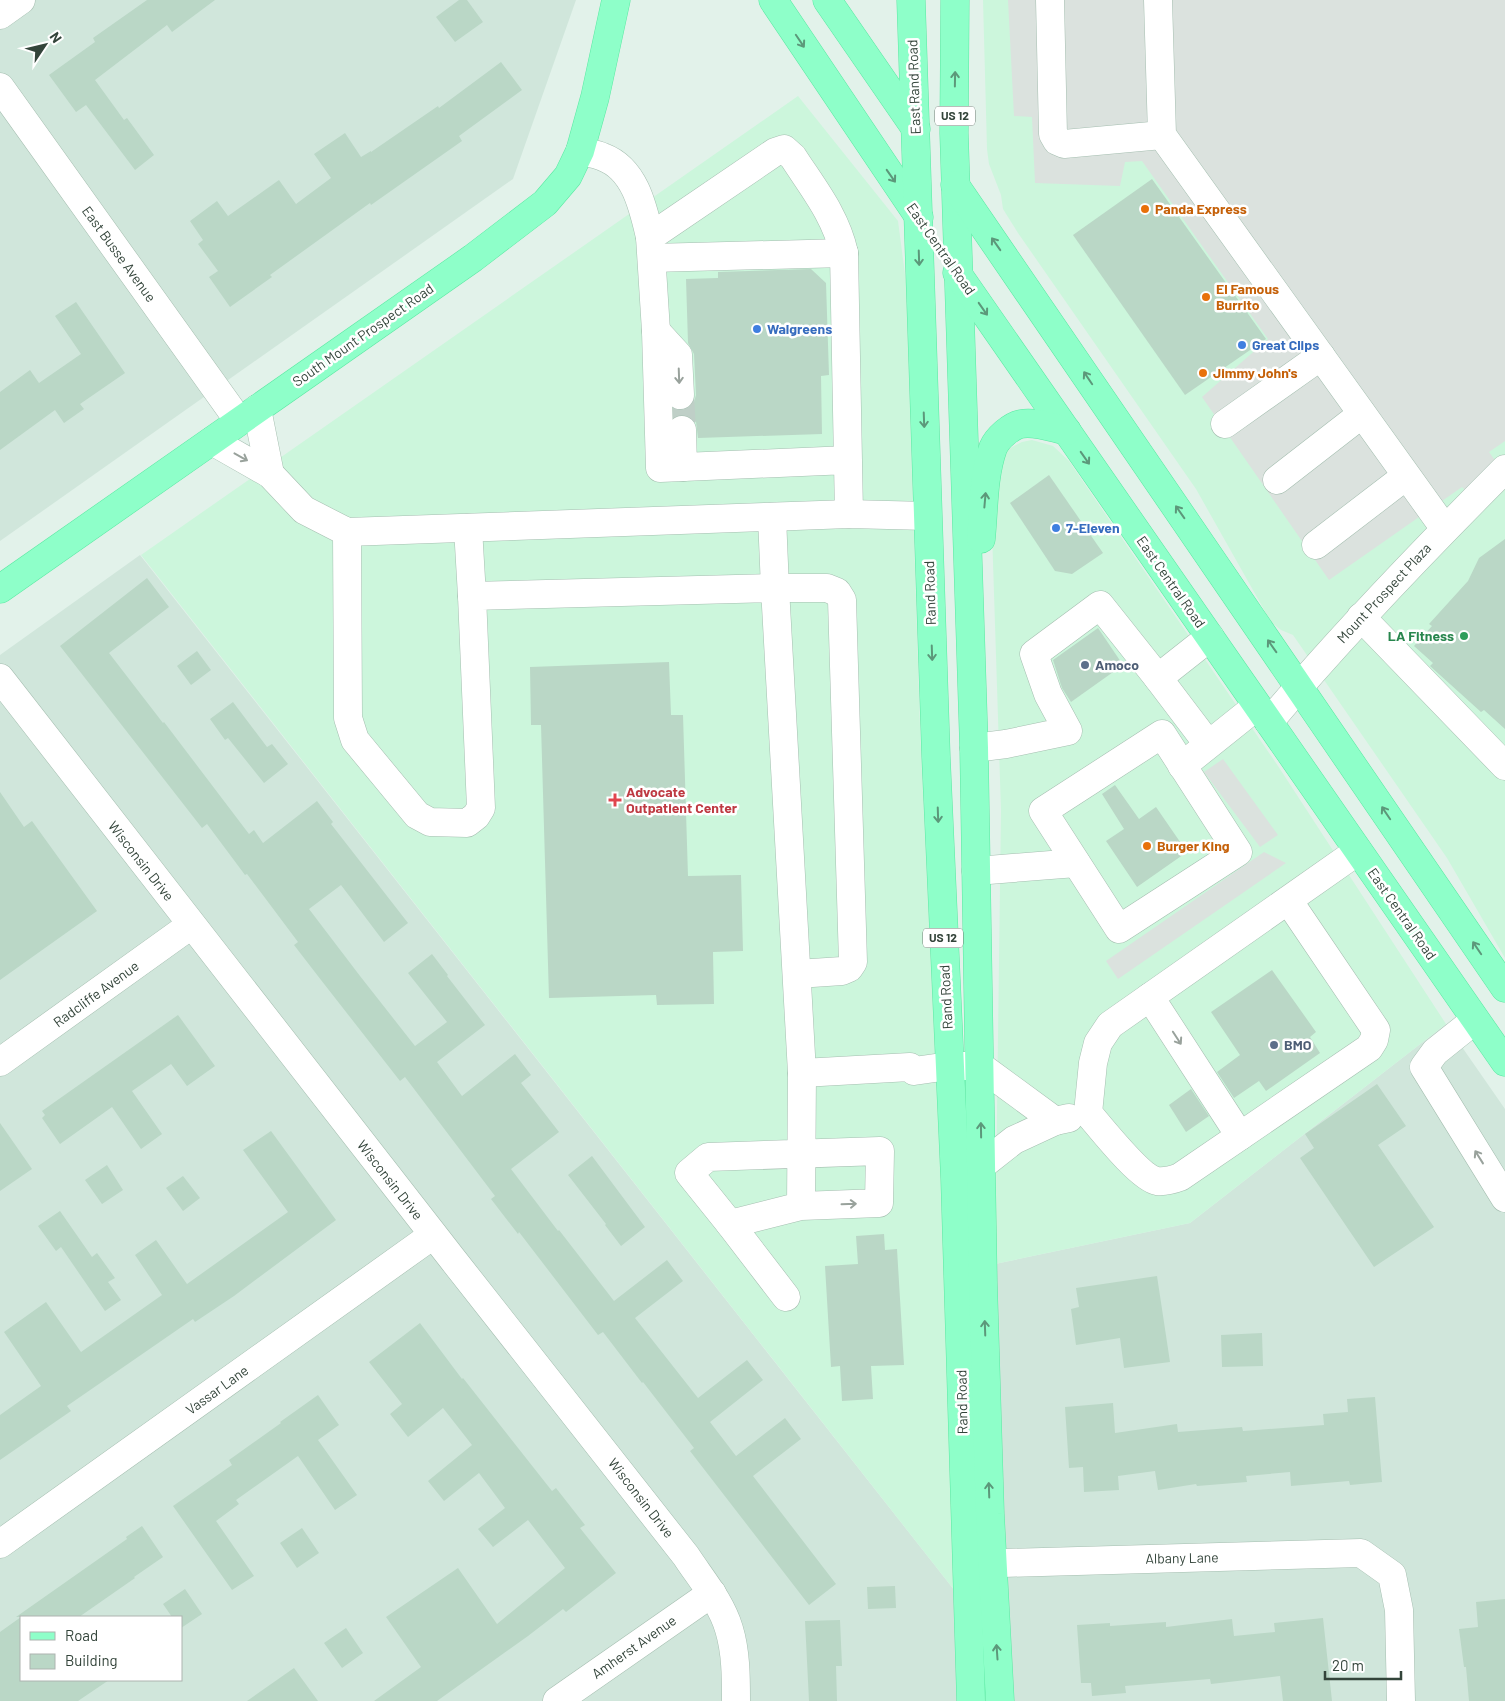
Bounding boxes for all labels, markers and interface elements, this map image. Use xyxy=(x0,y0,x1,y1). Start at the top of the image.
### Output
north arrow xyxy=(20,20,70,70)
text: N xyxy=(46,29,66,46)
one-way arrow xyxy=(796,33,806,47)
street label: East Rand Road xyxy=(903,39,924,135)
one-way arrow xyxy=(950,71,960,88)
road number: US 12 xyxy=(935,106,975,125)
one-way arrow xyxy=(886,168,896,182)
street label: East Central Road xyxy=(903,200,979,298)
place label: Panda Express xyxy=(1155,200,1247,217)
street label: East Busse Avenue xyxy=(79,202,160,305)
marker: Panda Express xyxy=(1139,203,1151,215)
one-way arrow xyxy=(991,237,1001,251)
one-way arrow xyxy=(915,249,924,265)
street label: South Mount Prospect Road xyxy=(289,279,436,390)
place label: El Famous Burrito xyxy=(1216,280,1279,313)
marker: El Famous Burrito xyxy=(1200,291,1212,303)
one-way arrow xyxy=(978,302,988,316)
place label: Walgreens xyxy=(767,320,832,337)
marker: Walgreens xyxy=(751,323,763,335)
place label: Great Clips xyxy=(1252,336,1319,353)
marker: Great Clips xyxy=(1236,339,1248,351)
place label: Jimmy John's xyxy=(1213,364,1297,381)
marker: Jimmy John's xyxy=(1197,367,1209,379)
one-way arrow xyxy=(674,368,684,384)
one-way arrow xyxy=(1083,371,1093,385)
one-way arrow xyxy=(919,412,929,428)
one-way arrow xyxy=(1080,450,1090,464)
one-way arrow xyxy=(233,453,248,462)
one-way arrow xyxy=(980,492,990,508)
one-way arrow xyxy=(1175,505,1185,519)
place label: 7-Eleven xyxy=(1066,519,1120,536)
marker: 7-Eleven xyxy=(1050,522,1062,534)
street label: East Central Road xyxy=(1133,533,1209,631)
street label: Mount Prospect Plaza xyxy=(1333,539,1434,646)
street label: Rand Road xyxy=(920,560,939,626)
place label: LA Fitness xyxy=(1388,627,1454,644)
marker: LA Fitness xyxy=(1458,630,1470,642)
one-way arrow xyxy=(1267,639,1277,653)
one-way arrow xyxy=(927,644,937,660)
place label: Amoco xyxy=(1095,656,1139,673)
marker: Amoco xyxy=(1079,659,1091,671)
place label: Advocate Outpatient Center xyxy=(626,783,738,816)
marker: Advocate Outpatient Center xyxy=(608,793,622,807)
one-way arrow xyxy=(933,806,943,823)
one-way arrow xyxy=(1381,807,1391,821)
street label: Wisconsin Drive xyxy=(105,817,178,904)
place label: Burger King xyxy=(1157,837,1230,854)
marker: Burger King xyxy=(1141,840,1153,852)
street label: East Central Road xyxy=(1364,865,1440,963)
road number: US 12 xyxy=(923,928,963,948)
one-way arrow xyxy=(1472,941,1482,955)
street label: Radcliffe Avenue xyxy=(50,957,142,1030)
street label: Rand Road xyxy=(935,964,956,1030)
one-way arrow xyxy=(1172,1031,1182,1045)
place label: BMO xyxy=(1284,1036,1312,1053)
marker: BMO xyxy=(1268,1039,1280,1051)
one-way arrow xyxy=(976,1122,986,1138)
street label: Wisconsin Drive xyxy=(354,1136,427,1223)
one-way arrow xyxy=(1474,1150,1484,1164)
one-way arrow xyxy=(841,1200,857,1209)
one-way arrow xyxy=(980,1320,990,1336)
street label: Vassar Lane xyxy=(182,1361,251,1418)
street label: Rand Road xyxy=(952,1370,971,1434)
street label: Wisconsin Drive xyxy=(605,1454,678,1541)
one-way arrow xyxy=(985,1482,994,1498)
street label: Albany Lane xyxy=(1145,1548,1219,1567)
street label: Amherst Avenue xyxy=(588,1611,679,1682)
legend xyxy=(20,1616,182,1681)
text: Road xyxy=(65,1626,98,1644)
one-way arrow xyxy=(992,1645,1001,1661)
scale bar xyxy=(1325,1648,1401,1680)
text: Building xyxy=(65,1651,118,1669)
text: 20 m xyxy=(1332,1656,1364,1674)

